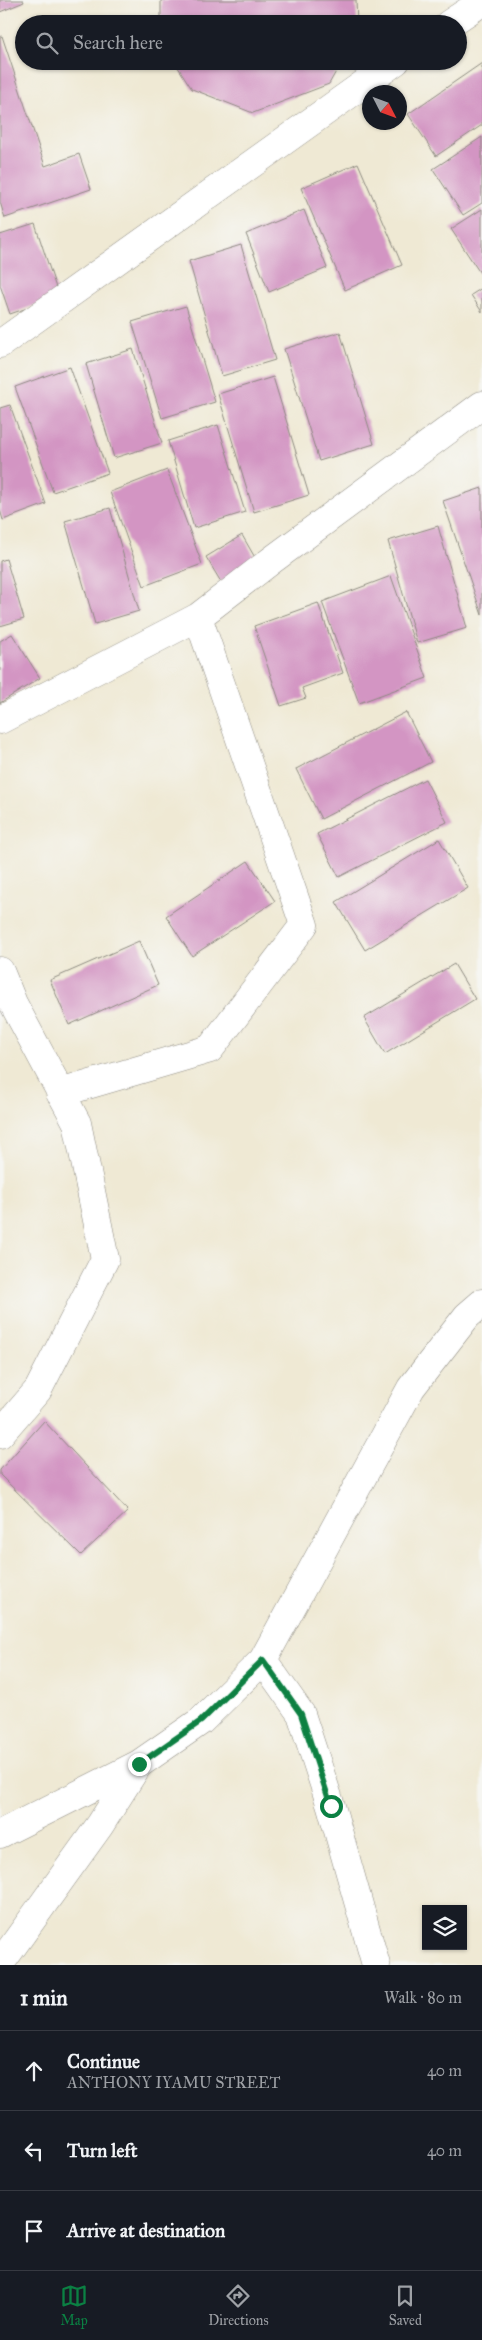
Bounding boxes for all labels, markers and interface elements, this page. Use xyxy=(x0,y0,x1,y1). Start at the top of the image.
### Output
search box xyxy=(15,15,467,70)
icon: search xyxy=(33,29,61,57)
text: Search here xyxy=(73,31,163,54)
north arrow xyxy=(362,85,407,130)
route end xyxy=(128,1753,151,1776)
route start xyxy=(320,1795,343,1818)
map controls xyxy=(422,1905,467,1950)
button: layers xyxy=(422,1905,467,1950)
text: 1 min xyxy=(20,1985,68,2011)
text: Walk · 80 m xyxy=(384,1988,462,2007)
text: Continue xyxy=(67,2050,140,2073)
icon: ahead xyxy=(20,2057,48,2085)
text: 40 m xyxy=(427,2061,462,2080)
text: ANTHONY IYAMU STREET xyxy=(67,2073,281,2092)
icon: left xyxy=(20,2137,48,2165)
text: Turn left xyxy=(67,2139,137,2162)
text: 40 m xyxy=(427,2141,462,2160)
icon: arrive xyxy=(20,2217,48,2245)
text: Arrive at destination xyxy=(67,2219,225,2242)
tab: Map xyxy=(60,2282,88,2329)
tab: Directions xyxy=(208,2282,269,2329)
tab: Saved xyxy=(389,2282,422,2329)

